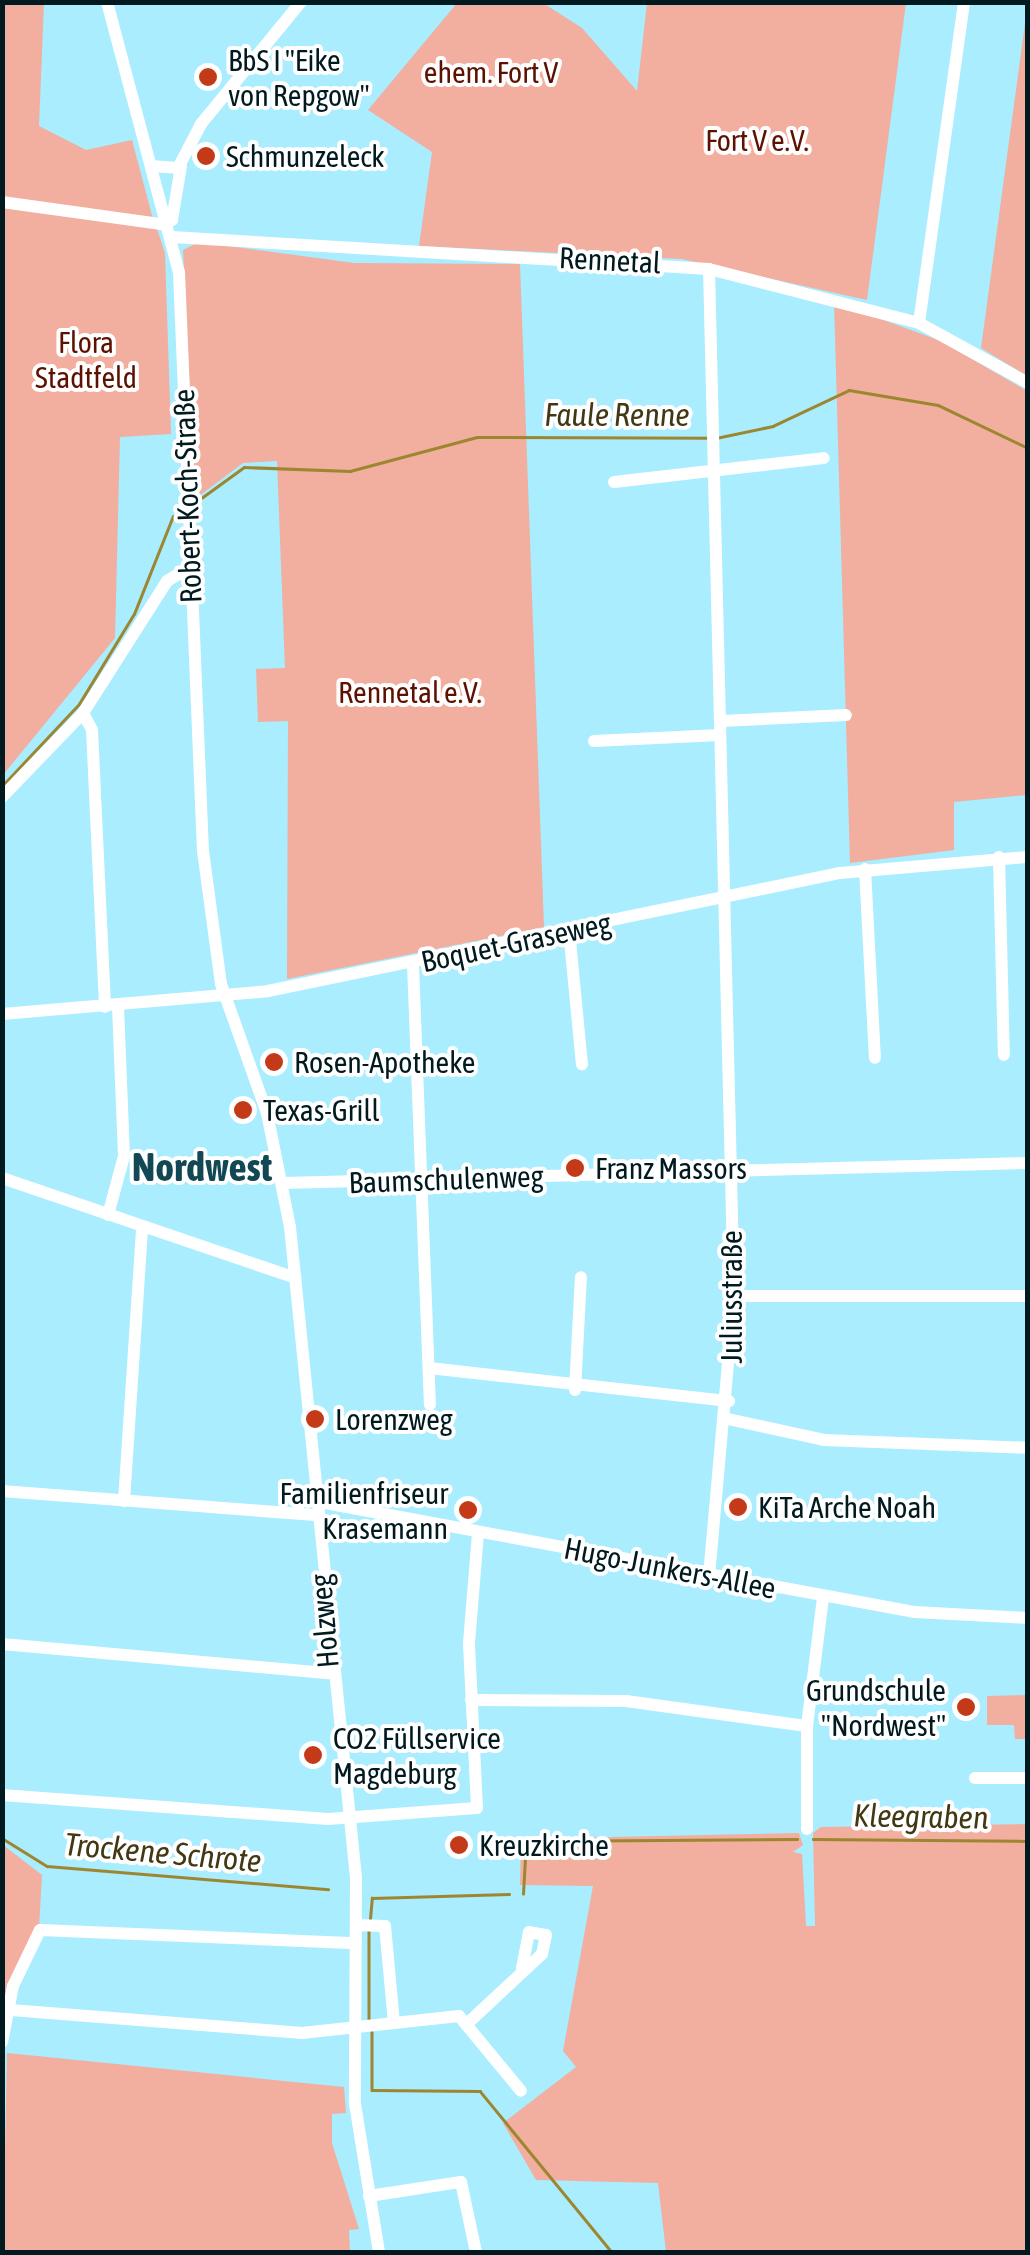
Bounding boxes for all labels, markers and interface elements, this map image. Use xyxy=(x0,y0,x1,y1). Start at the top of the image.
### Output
place label: BbS I "Eike von Repgow" xyxy=(228,42,369,112)
park label: ehem. Fort V xyxy=(424,54,558,90)
marker: BbS I "Eike von Repgow" xyxy=(197,66,219,88)
park label: Fort V e.V. xyxy=(705,122,809,158)
place label: Schmunzeleck xyxy=(226,138,384,174)
marker: Schmunzeleck xyxy=(195,145,217,167)
street label: Rennetal xyxy=(558,239,662,281)
park label: Flora Stadtfeld xyxy=(35,324,137,394)
street label: Robert-Koch-Straße xyxy=(165,388,209,604)
water label: Faule Renne xyxy=(544,396,690,434)
park label: Rennetal e.V. xyxy=(338,674,482,710)
street label: Boquet-Graseweg xyxy=(418,904,614,980)
place label: Rosen-Apotheke xyxy=(294,1044,475,1080)
marker: Rosen-Apotheke xyxy=(263,1051,285,1073)
place label: Texas-Grill xyxy=(263,1092,379,1128)
marker: Texas-Grill xyxy=(232,1099,254,1121)
district label: Nordwest xyxy=(132,1143,272,1191)
place label: Franz Massors xyxy=(595,1150,747,1186)
marker: Franz Massors xyxy=(564,1157,586,1179)
street label: Baumschulenweg xyxy=(348,1158,544,1200)
street label: Juliusstraße xyxy=(713,1230,749,1364)
place label: Lorenzweg xyxy=(335,1401,453,1437)
marker: Lorenzweg xyxy=(304,1408,326,1430)
place label: Familienfriseur Krasemann xyxy=(279,1475,448,1546)
place label: KiTa Arche Noah xyxy=(758,1489,936,1525)
marker: KiTa Arche Noah xyxy=(727,1496,749,1518)
marker: Familienfriseur Krasemann xyxy=(457,1499,479,1521)
street label: Hugo-Junkers-Allee xyxy=(561,1530,779,1606)
street label: Holzweg xyxy=(302,1572,346,1670)
place label: Grundschule "Nordwest" xyxy=(806,1672,946,1742)
marker: Grundschule "Nordwest" xyxy=(955,1696,977,1718)
place label: CO2 Füllservice Magdeburg xyxy=(333,1720,501,1790)
marker: CO2 Füllservice Magdeburg xyxy=(302,1744,324,1766)
water label: Kleegraben xyxy=(853,1797,989,1837)
water label: Trockene Schrote xyxy=(63,1825,263,1881)
place label: Kreuzkirche xyxy=(479,1827,609,1863)
marker: Kreuzkirche xyxy=(448,1834,470,1856)

